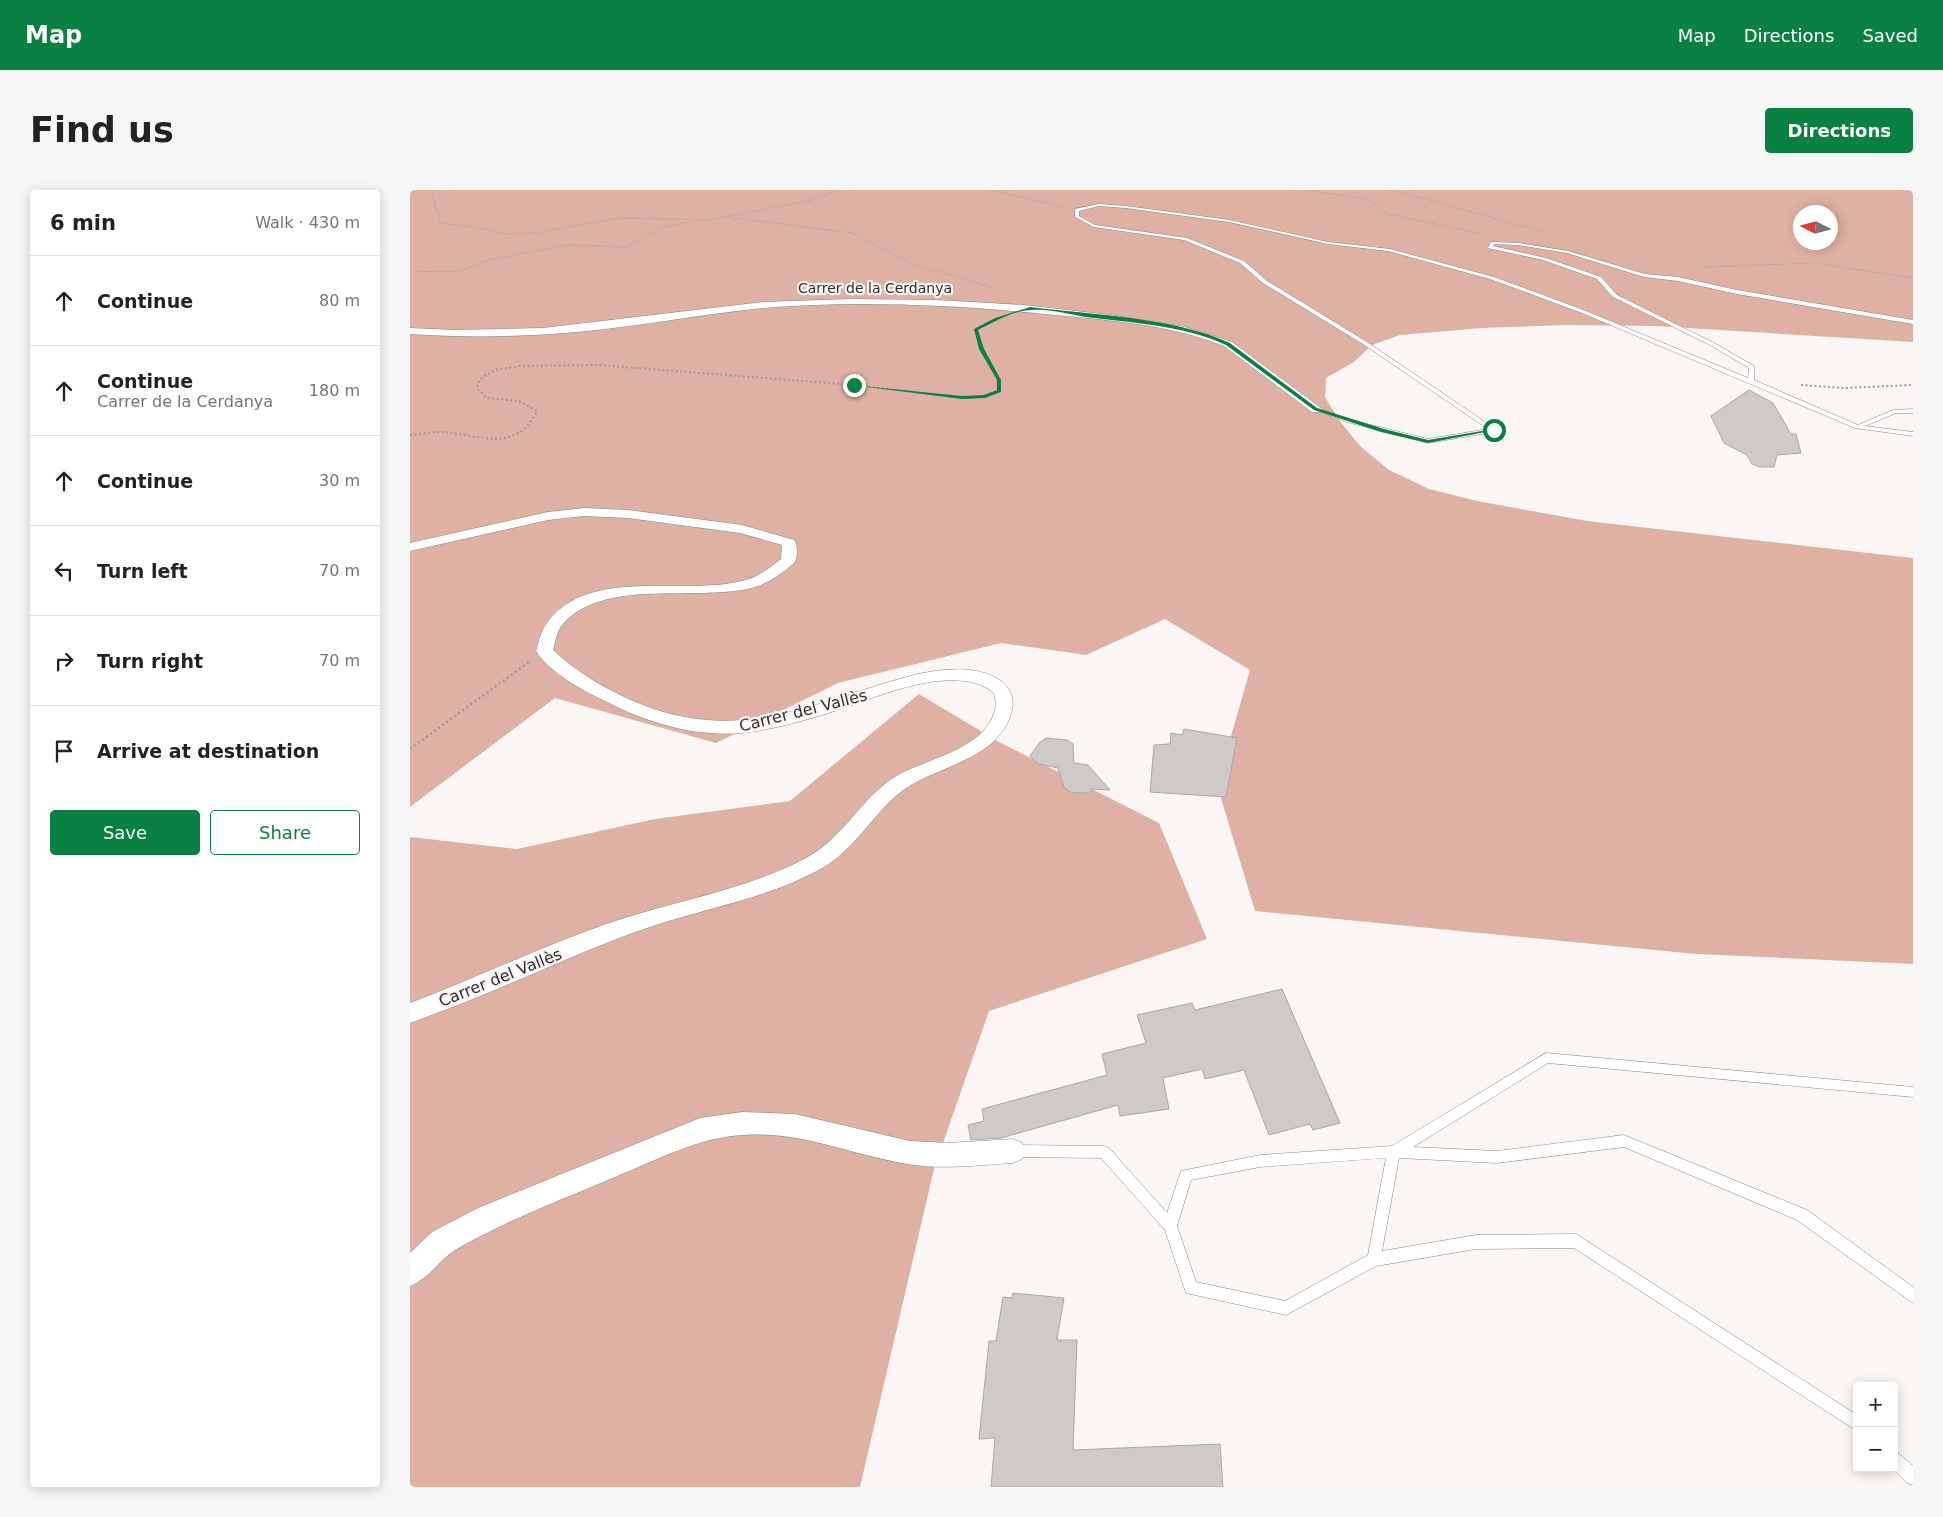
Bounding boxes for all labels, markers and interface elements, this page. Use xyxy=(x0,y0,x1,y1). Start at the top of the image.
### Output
text: Map xyxy=(25,21,82,49)
text: Map xyxy=(1678,25,1716,46)
text: Directions xyxy=(1744,25,1834,46)
text: Saved xyxy=(1862,25,1918,46)
button: Directions xyxy=(1765,108,1913,153)
text: Find us xyxy=(30,110,174,150)
north arrow xyxy=(1793,205,1838,250)
text: 6 min xyxy=(50,211,116,235)
text: Walk · 430 m xyxy=(255,213,360,232)
street label: Carrer de la Cerdanya xyxy=(798,280,952,296)
icon: ahead xyxy=(50,287,78,315)
text: Continue xyxy=(97,290,193,312)
text: 80 m xyxy=(319,291,360,310)
text: Continue xyxy=(97,370,193,392)
route end xyxy=(843,374,866,397)
icon: ahead xyxy=(50,377,78,405)
text: 180 m xyxy=(309,381,360,400)
text: Carrer de la Cerdanya xyxy=(97,392,273,411)
route start xyxy=(1483,419,1506,442)
icon: ahead xyxy=(50,467,78,495)
text: Continue xyxy=(97,470,193,492)
text: 30 m xyxy=(319,471,360,490)
icon: left xyxy=(50,557,78,585)
text: Turn left xyxy=(97,560,188,582)
text: 70 m xyxy=(319,561,360,580)
icon: right xyxy=(50,647,78,675)
text: Turn right xyxy=(97,650,203,672)
text: 70 m xyxy=(319,651,360,670)
street label: Carrer del Vallès xyxy=(737,685,869,736)
icon: arrive xyxy=(50,737,78,765)
text: Arrive at destination xyxy=(97,740,319,762)
button: Save xyxy=(50,810,200,855)
button: Share xyxy=(210,810,360,855)
street label: Carrer del Vallès xyxy=(436,944,565,1011)
map controls xyxy=(1853,1382,1898,1472)
button: + xyxy=(1853,1382,1898,1427)
button: − xyxy=(1853,1427,1898,1472)

